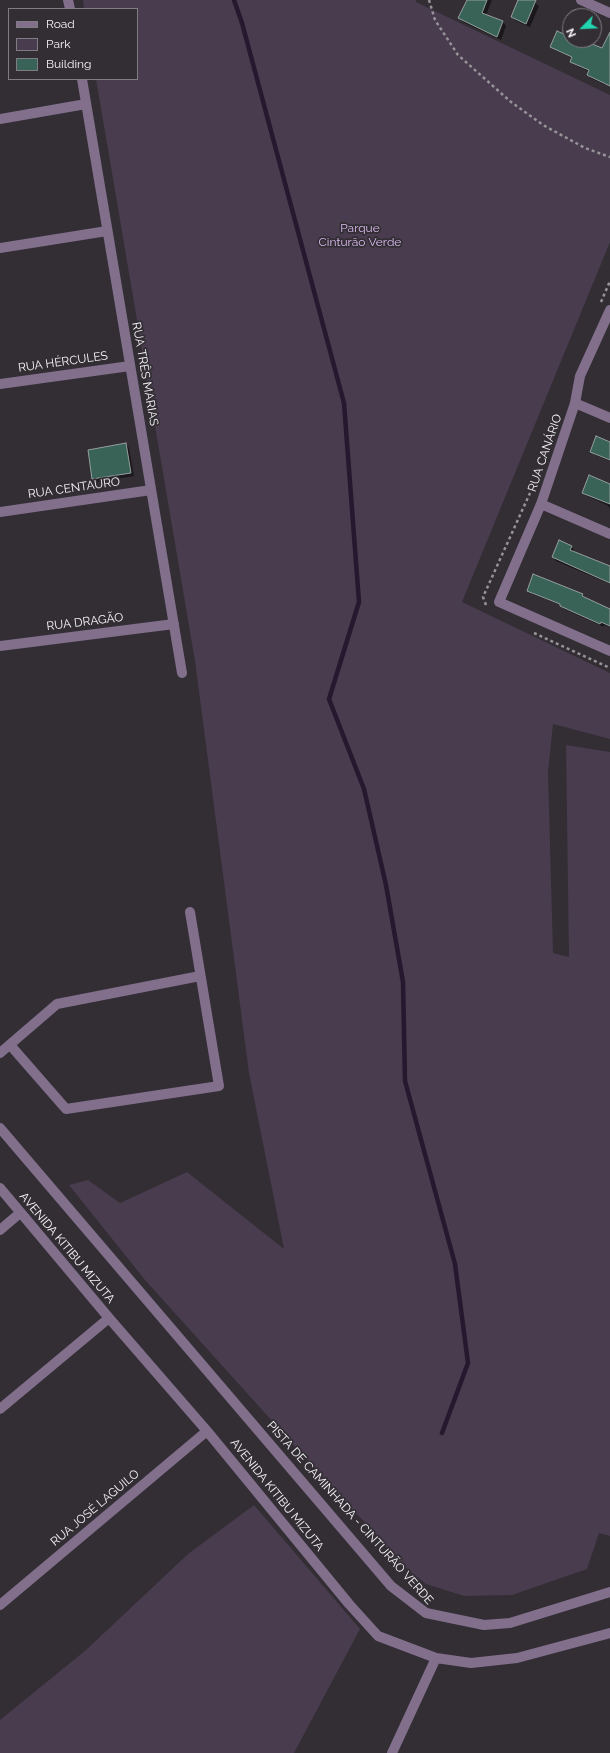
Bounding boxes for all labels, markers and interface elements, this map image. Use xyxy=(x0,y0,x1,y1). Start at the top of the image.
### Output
legend xyxy=(8,8,138,80)
north arrow xyxy=(562,8,602,48)
text: Road xyxy=(46,17,75,31)
text: N xyxy=(564,26,579,39)
text: Park xyxy=(46,37,71,51)
text: Building xyxy=(46,57,92,71)
park label: Parque Cinturão Verde xyxy=(319,221,401,249)
street label: RUA TRÊS MARIAS xyxy=(129,321,161,427)
street label: RUA HÉRCULES xyxy=(17,349,109,375)
street label: RUA CANÁRIO xyxy=(525,412,565,494)
street label: RUA CENTAURO xyxy=(27,474,121,502)
street label: RUA DRAGÃO xyxy=(46,610,124,634)
street label: AVENIDA KITIBU MIZUTA xyxy=(16,1190,118,1306)
street label: PISTA DE CAMINHADA - CINTURÃO VERDE xyxy=(264,1418,436,1608)
street label: AVENIDA KITIBU MIZUTA xyxy=(227,1436,327,1554)
street label: RUA JOSÉ LAGUILO xyxy=(48,1467,142,1549)

